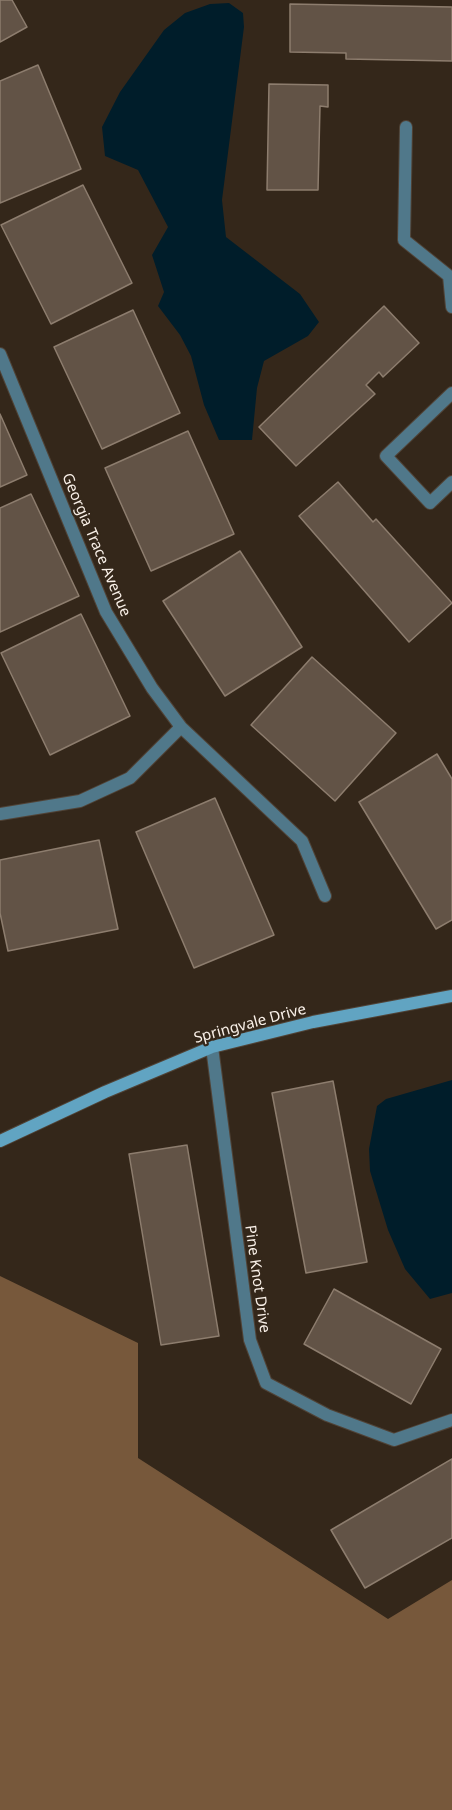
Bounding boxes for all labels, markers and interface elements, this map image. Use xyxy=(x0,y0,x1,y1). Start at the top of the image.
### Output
street label: Georgia Trace Avenue xyxy=(58,471,134,619)
street label: Springvale Drive xyxy=(192,1000,308,1048)
street label: Pine Knot Drive xyxy=(241,1224,273,1334)

